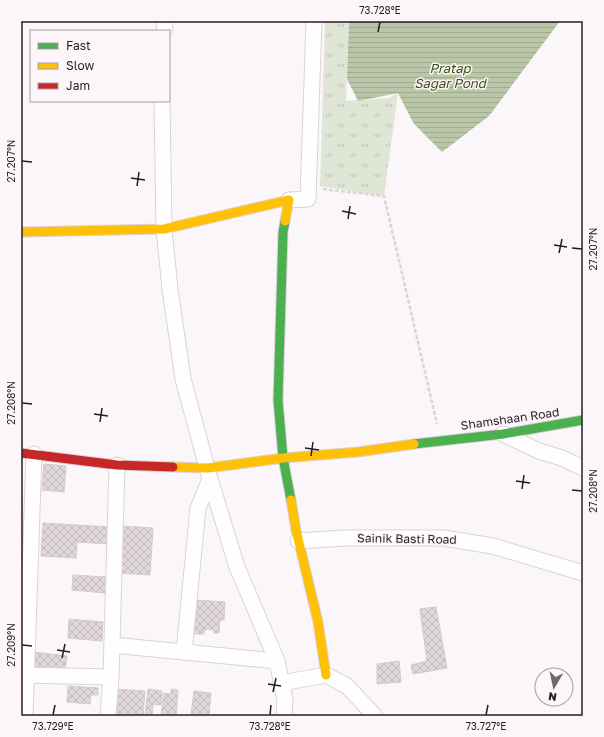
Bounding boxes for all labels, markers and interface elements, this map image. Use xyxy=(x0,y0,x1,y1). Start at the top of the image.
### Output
text: 73.728°E xyxy=(359,4,401,16)
legend xyxy=(30,30,170,102)
text: Fast xyxy=(66,38,91,53)
text: Slow xyxy=(66,58,94,73)
water label: Pratap Sagar Pond xyxy=(414,60,488,91)
text: Jam xyxy=(66,78,90,93)
text: 27.207°N xyxy=(5,140,17,182)
text: 27.207°N xyxy=(587,228,599,270)
text: 27.208°N xyxy=(5,381,17,425)
street label: Shamshaan Road xyxy=(460,404,560,433)
text: 27.208°N xyxy=(587,469,599,513)
street label: Sainik Basti Road xyxy=(357,530,457,547)
text: 27.209°N xyxy=(5,623,17,667)
north arrow xyxy=(534,667,574,707)
text: N xyxy=(547,690,558,704)
text: 73.729°E xyxy=(32,720,74,732)
text: 73.728°E xyxy=(249,720,291,732)
text: 73.727°E xyxy=(466,720,506,732)

